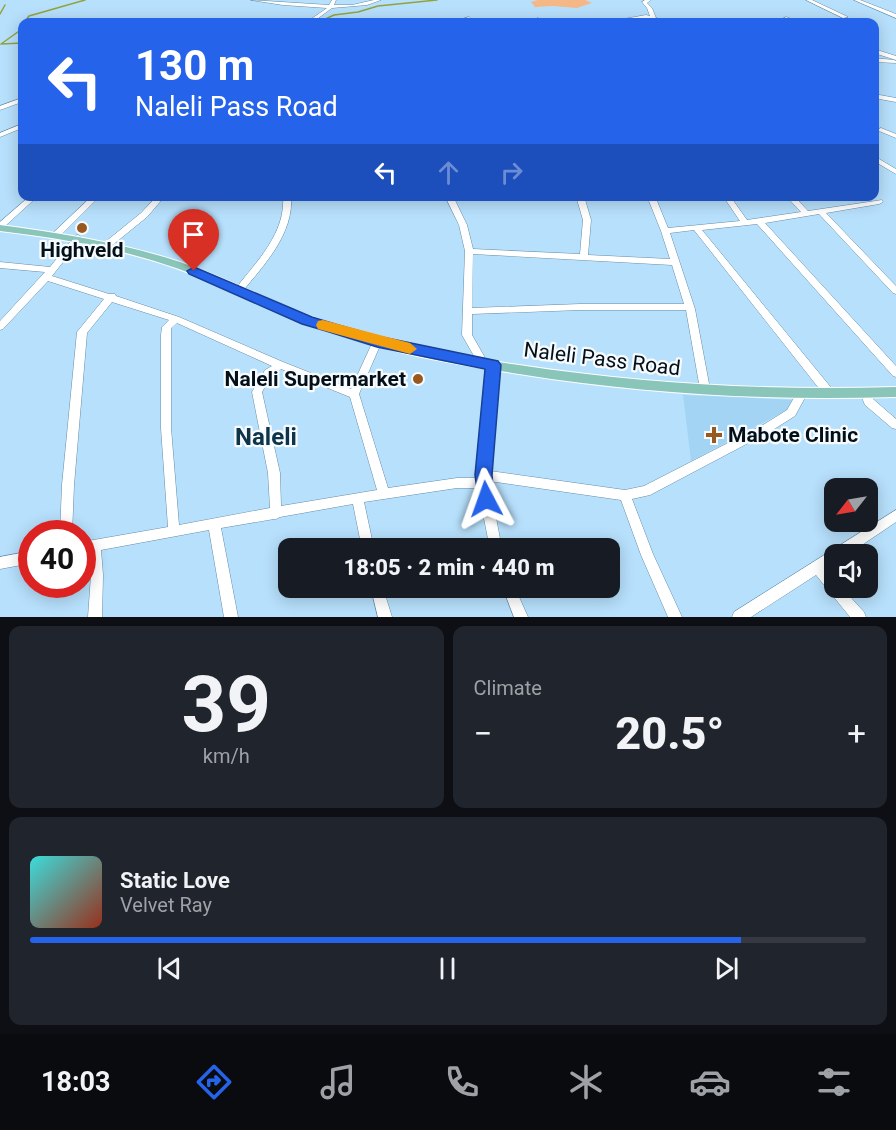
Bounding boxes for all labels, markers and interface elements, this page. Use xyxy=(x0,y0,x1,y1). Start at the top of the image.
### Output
text: 130 m xyxy=(135,41,254,90)
icon: left xyxy=(36,42,114,120)
text: Naleli Pass Road xyxy=(135,91,338,123)
icon: left xyxy=(369,156,402,189)
icon: ahead xyxy=(432,156,465,189)
icon: right xyxy=(495,156,528,189)
pin xyxy=(168,209,219,271)
icon: arrive xyxy=(177,218,210,251)
marker: Highveld xyxy=(75,221,89,235)
place label: Highveld xyxy=(40,238,124,262)
street label: Naleli Pass Road xyxy=(522,337,682,381)
place label: Naleli Supermarket xyxy=(225,367,406,391)
marker: Naleli Supermarket xyxy=(411,372,425,386)
district label: Naleli xyxy=(235,423,297,451)
place label: Mabote Clinic xyxy=(728,423,858,447)
marker: Mabote Clinic xyxy=(705,426,723,444)
position arrow xyxy=(454,467,518,531)
north arrow xyxy=(824,478,878,532)
map controls xyxy=(824,478,878,598)
speed limit sign: 40 xyxy=(18,520,96,598)
button: sound xyxy=(824,544,878,598)
text: 18:05 · 2 min · 440 m xyxy=(344,555,554,580)
text: 39 xyxy=(181,659,271,750)
text: Climate xyxy=(474,676,542,700)
text: 20.5° xyxy=(615,707,724,760)
text: − xyxy=(474,714,492,753)
text: + xyxy=(847,714,866,753)
text: km/h xyxy=(203,744,250,768)
text: Static Love xyxy=(120,868,230,893)
text: Velvet Ray xyxy=(120,893,212,917)
icon: previous xyxy=(153,952,186,985)
icon: pause xyxy=(431,952,464,985)
icon: next xyxy=(710,952,743,985)
icon: directions xyxy=(193,1061,235,1103)
icon: music xyxy=(317,1061,359,1103)
icon: phone xyxy=(441,1061,483,1103)
icon: climate xyxy=(565,1061,607,1103)
icon: car xyxy=(689,1061,731,1103)
icon: filters xyxy=(813,1061,855,1103)
text: 18:03 xyxy=(41,1066,111,1098)

